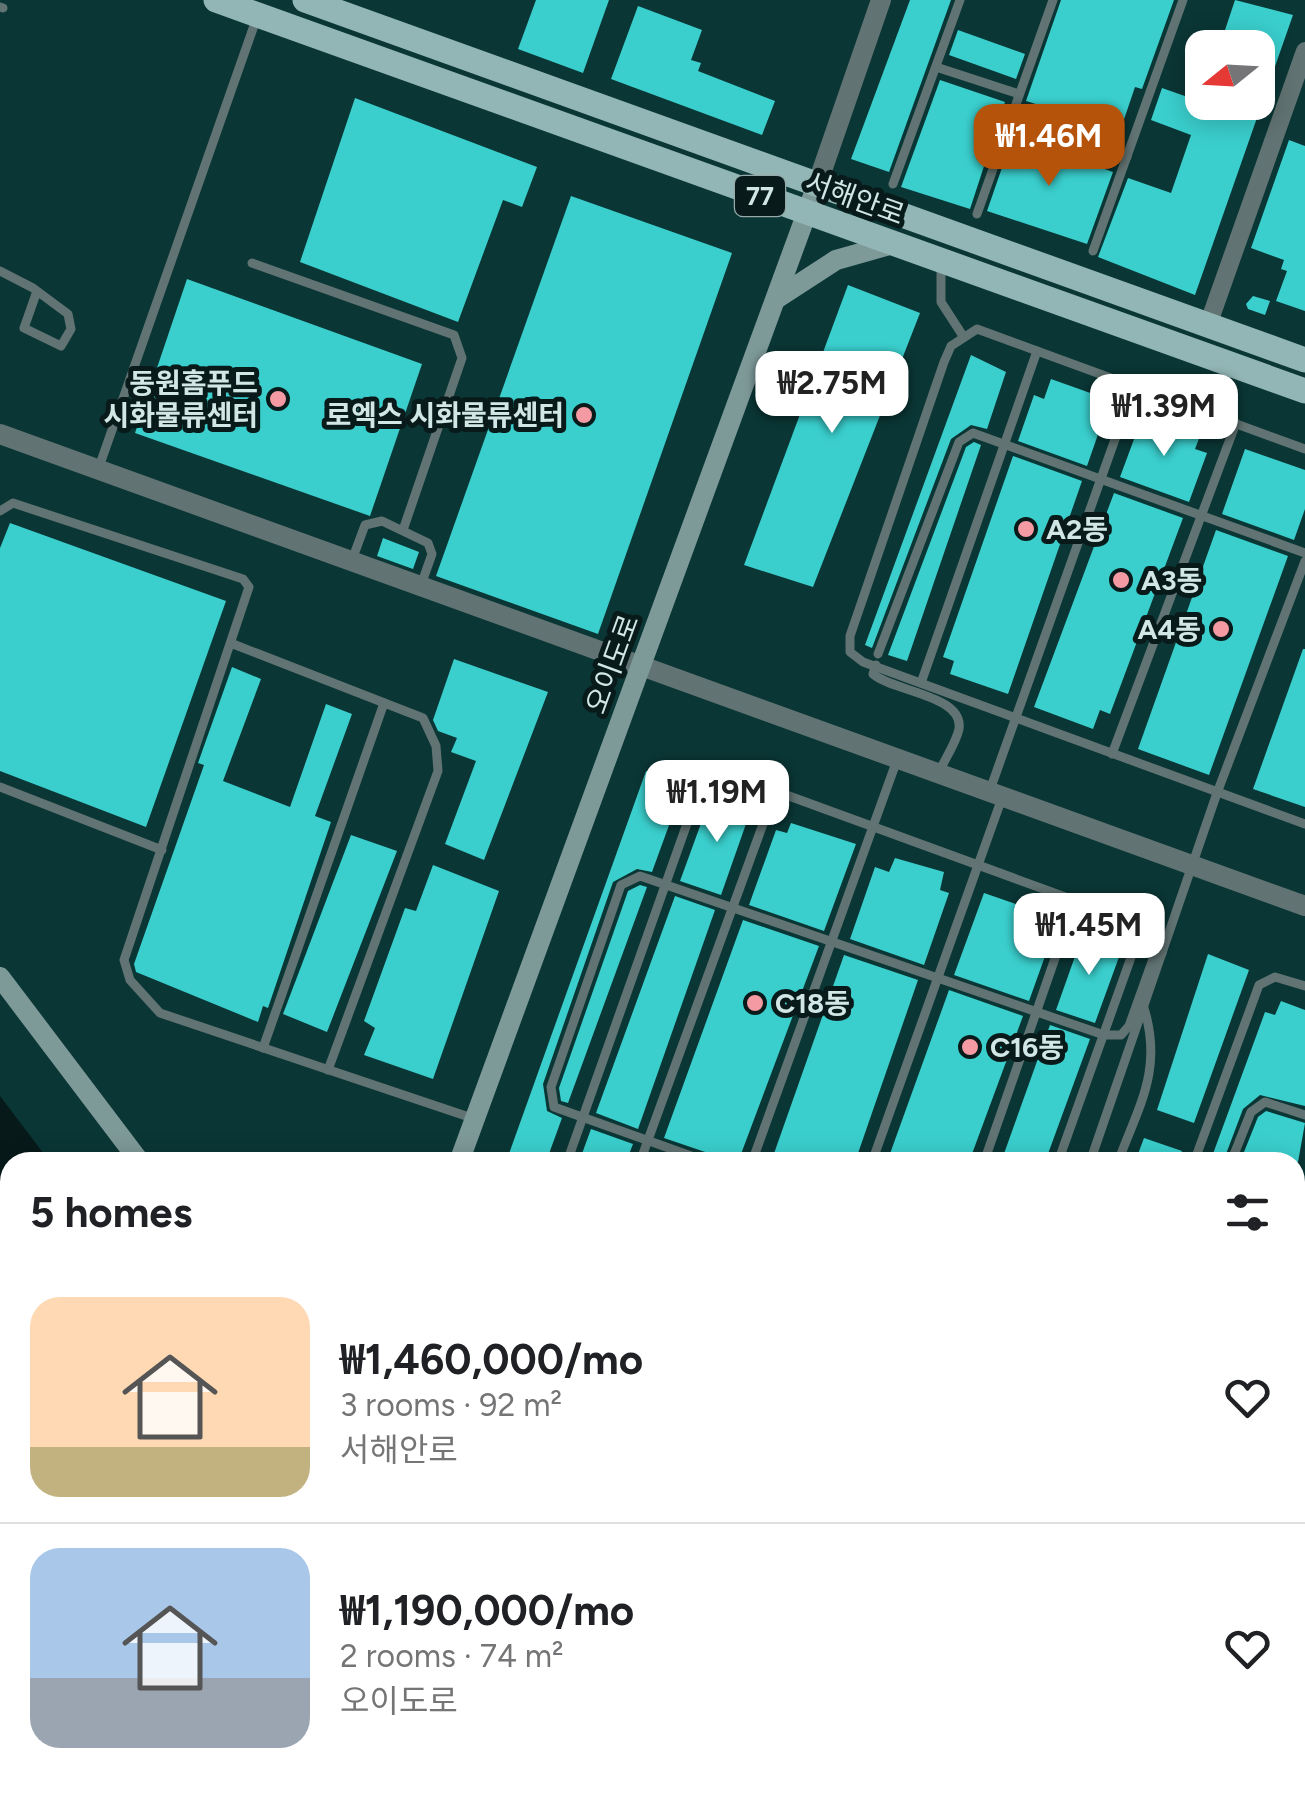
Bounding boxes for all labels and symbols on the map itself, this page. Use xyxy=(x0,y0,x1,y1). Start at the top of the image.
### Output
north arrow xyxy=(1185,30,1275,120)
pin: ₩1.46M xyxy=(968,104,1130,189)
street label: 서해안로 xyxy=(801,164,909,232)
road number: 77 xyxy=(735,176,785,216)
pin: ₩2.75M xyxy=(751,351,913,436)
place label: 동원홈푸드 시화물류센터 xyxy=(103,366,258,432)
pin: ₩1.39M xyxy=(1083,374,1245,459)
marker: 동원홈푸드 시화물류센터 xyxy=(267,388,289,410)
place label: 로엑스 시화물류센터 xyxy=(325,398,564,432)
marker: 로엑스 시화물류센터 xyxy=(573,404,595,426)
place label: A2동 xyxy=(1046,512,1108,546)
marker: A2동 xyxy=(1015,518,1037,540)
place label: A3동 xyxy=(1141,563,1202,597)
marker: A3동 xyxy=(1110,569,1132,591)
street label: 오이도로 xyxy=(578,610,646,718)
place label: A4동 xyxy=(1138,612,1201,646)
marker: A4동 xyxy=(1210,618,1232,640)
pin: ₩1.19M xyxy=(636,760,798,845)
pin: ₩1.45M xyxy=(1008,893,1170,978)
place label: C18동 xyxy=(775,986,850,1020)
marker: C18동 xyxy=(744,992,766,1014)
place label: C16동 xyxy=(990,1030,1064,1064)
marker: C16동 xyxy=(959,1036,981,1058)

